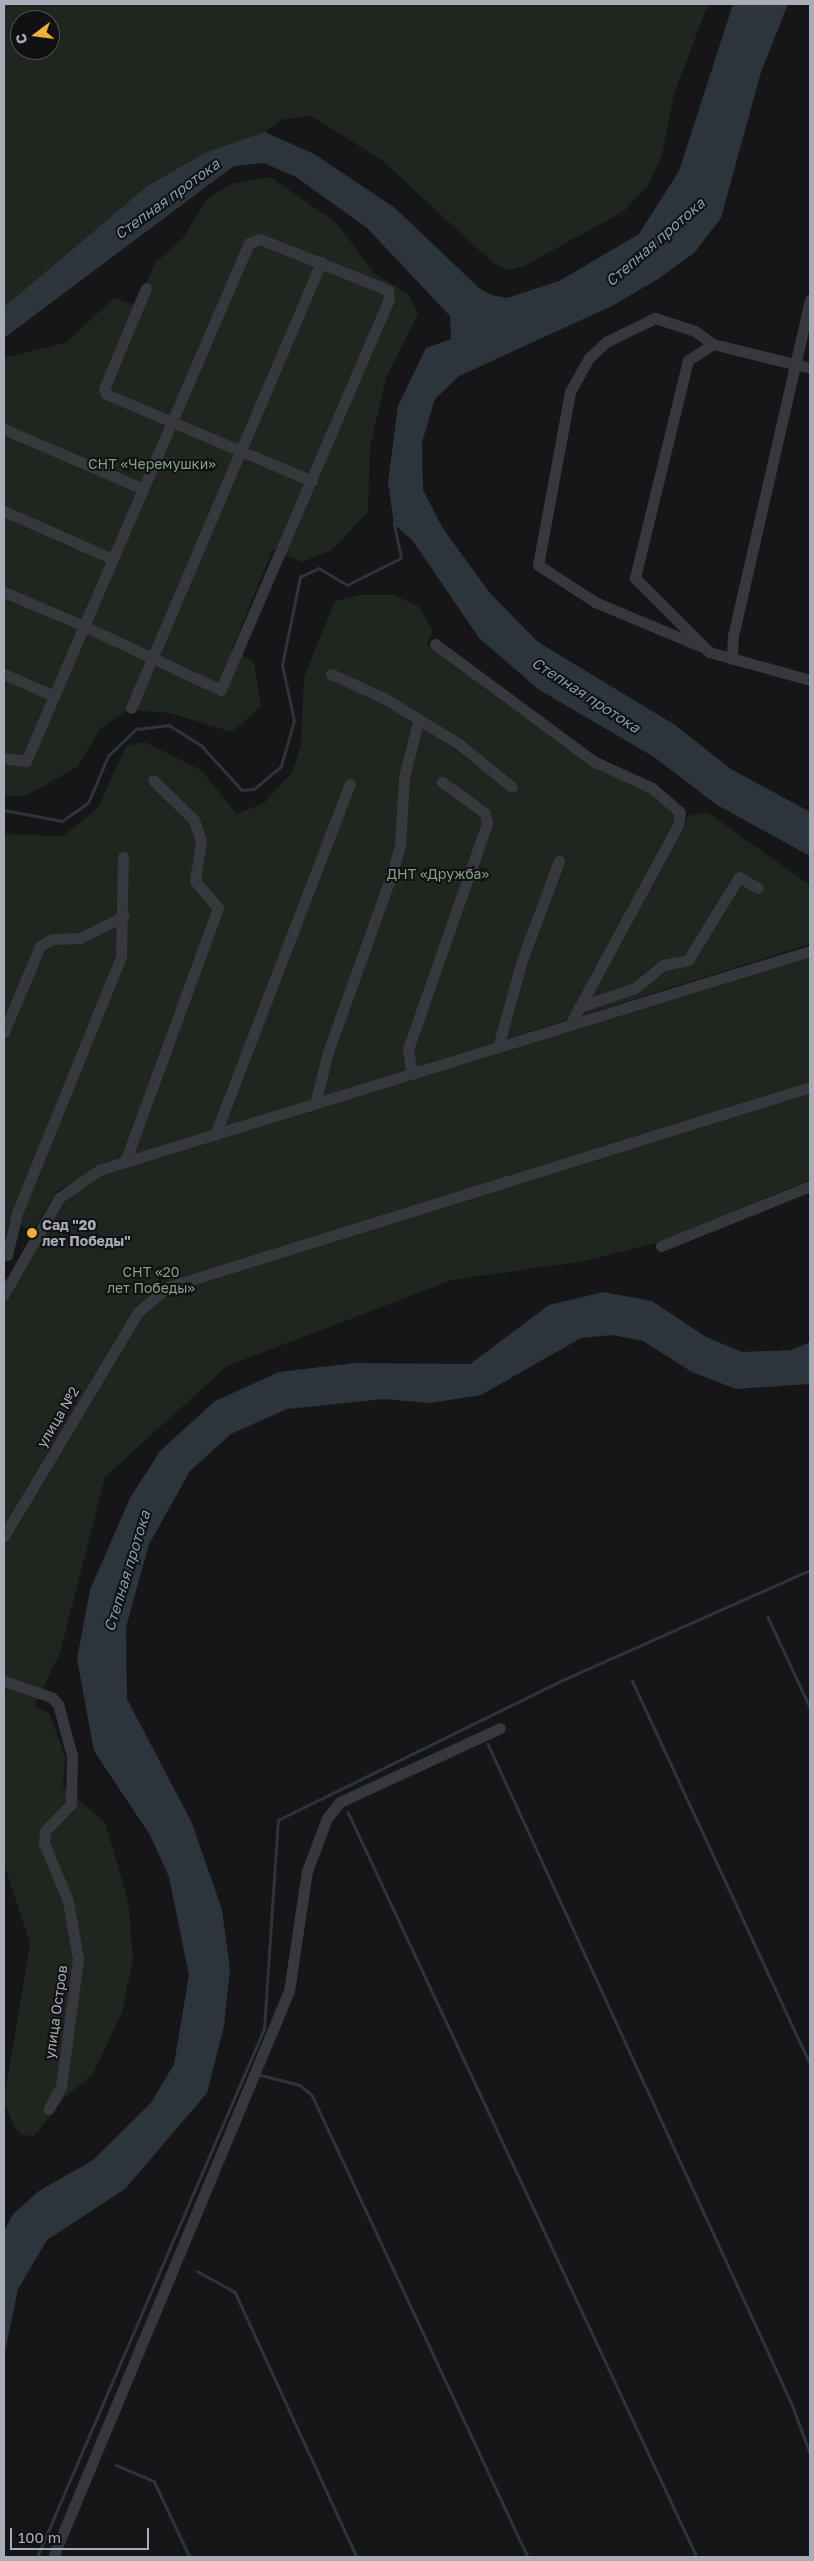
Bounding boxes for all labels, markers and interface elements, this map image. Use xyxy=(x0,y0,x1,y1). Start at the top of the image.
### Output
north arrow xyxy=(10,10,60,60)
text: С xyxy=(11,32,30,46)
water label: Степная протока xyxy=(111,155,223,243)
water label: Степная протока xyxy=(602,194,708,290)
park label: СНТ «Черемушки» xyxy=(88,456,216,472)
water label: Степная протока xyxy=(529,653,643,737)
park label: ДНТ «Дружба» xyxy=(387,866,489,882)
place label: Сад "20 лет Победы" xyxy=(42,1217,131,1250)
marker: Сад "20 лет Победы" xyxy=(26,1227,38,1239)
park label: СНТ «20 лет Победы» xyxy=(107,1264,195,1296)
street label: улица №2 xyxy=(33,1384,83,1450)
water label: Степная протока xyxy=(100,1508,154,1634)
street label: улица Остров xyxy=(41,1964,71,2060)
scale bar xyxy=(12,2518,151,2550)
text: 100 m xyxy=(18,2528,61,2546)

